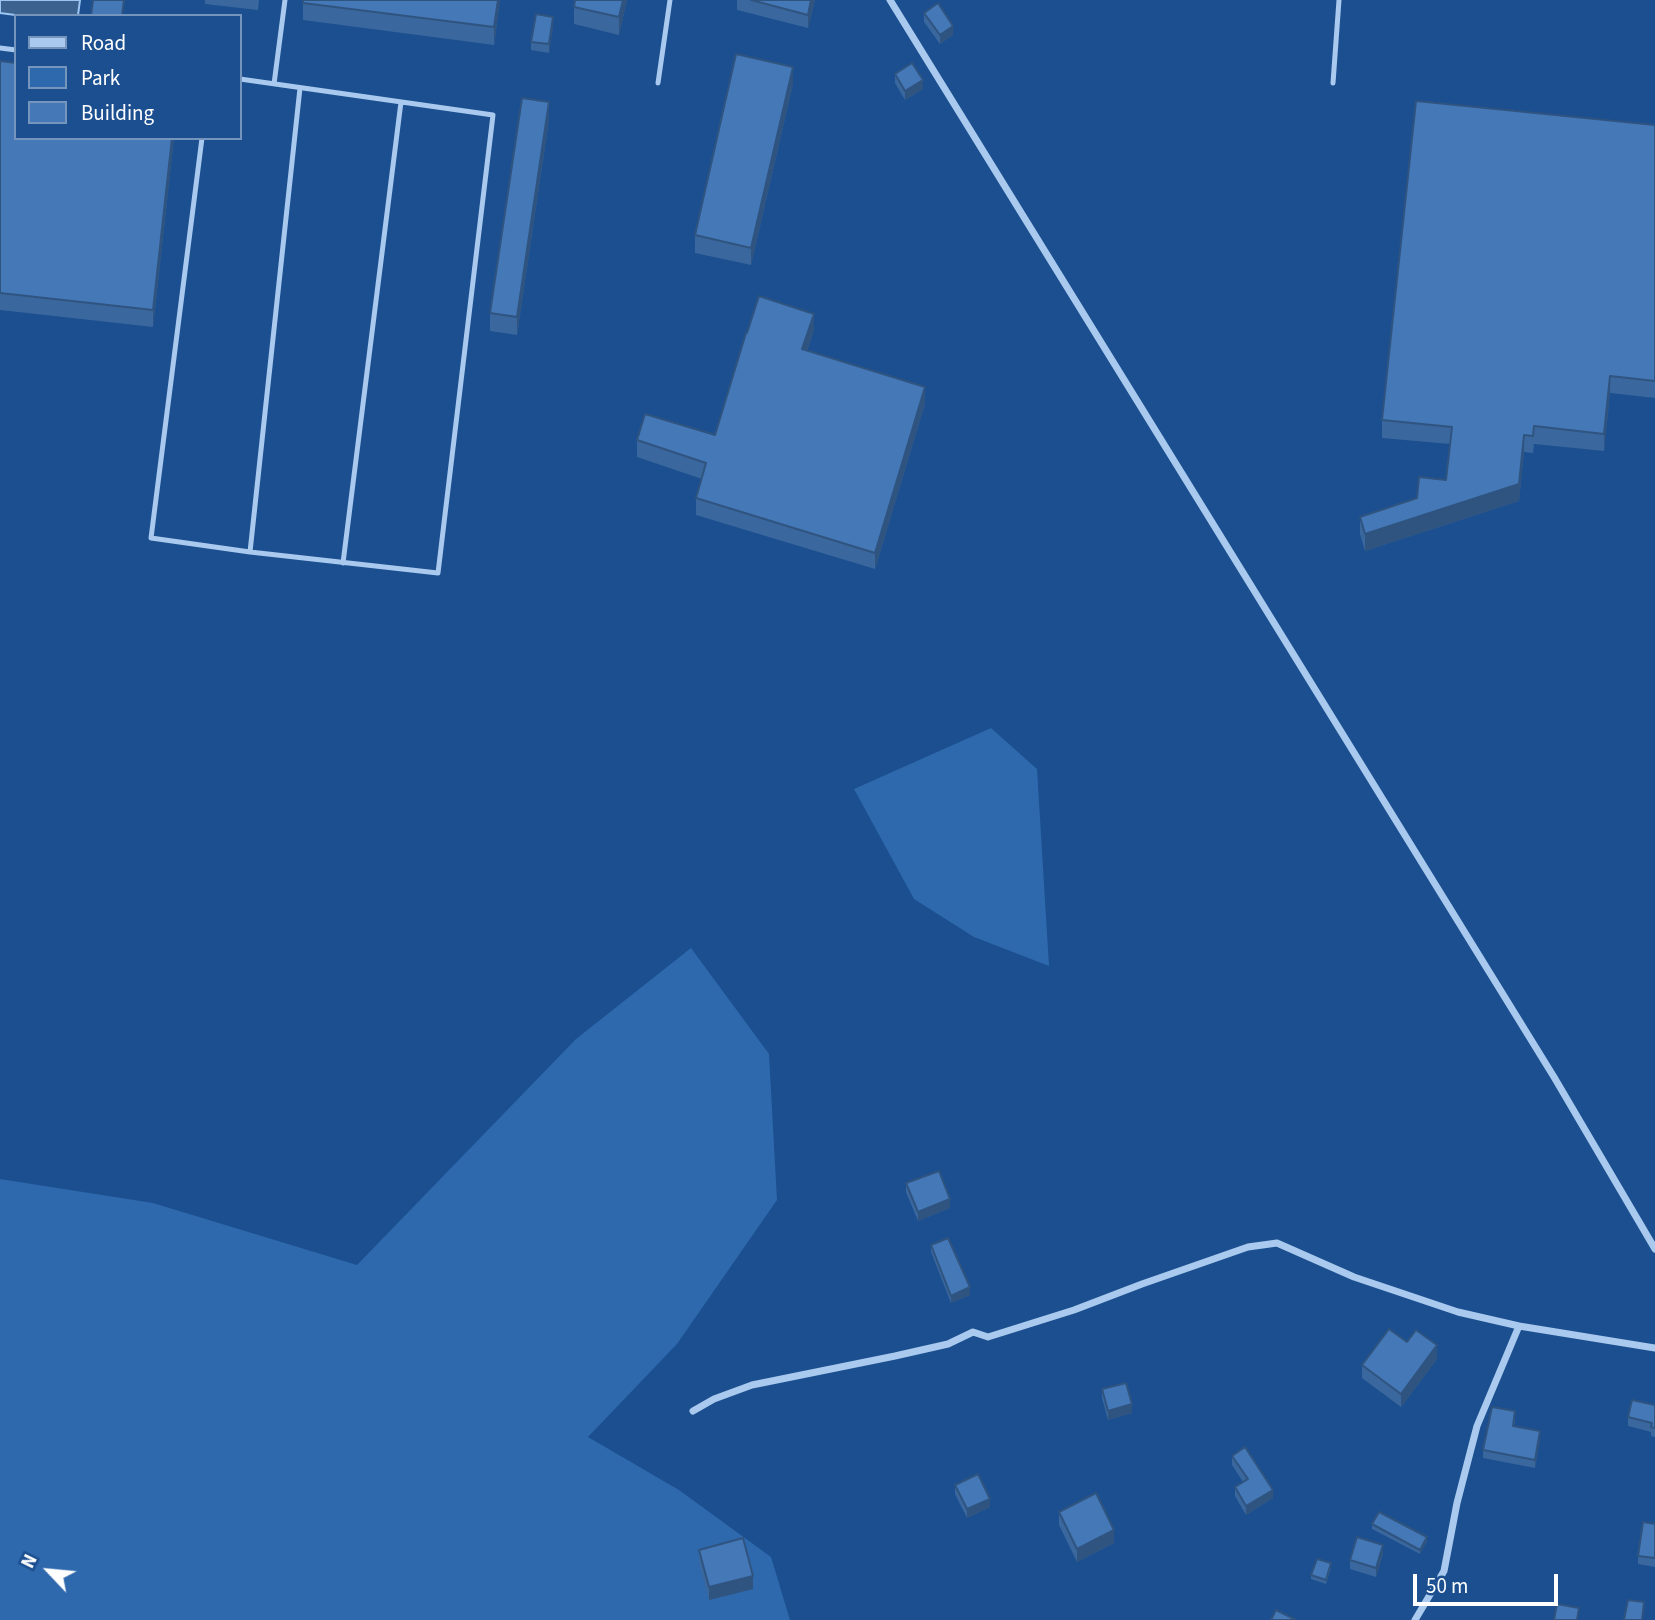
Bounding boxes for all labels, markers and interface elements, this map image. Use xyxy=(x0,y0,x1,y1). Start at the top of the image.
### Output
legend xyxy=(14,14,242,140)
text: Road xyxy=(81,28,126,58)
text: Park xyxy=(81,63,120,93)
text: Building xyxy=(81,98,154,128)
north arrow xyxy=(14,1536,84,1606)
text: N xyxy=(15,1550,45,1573)
scale bar xyxy=(1417,1560,1562,1604)
text: 50 m xyxy=(1426,1571,1468,1601)

